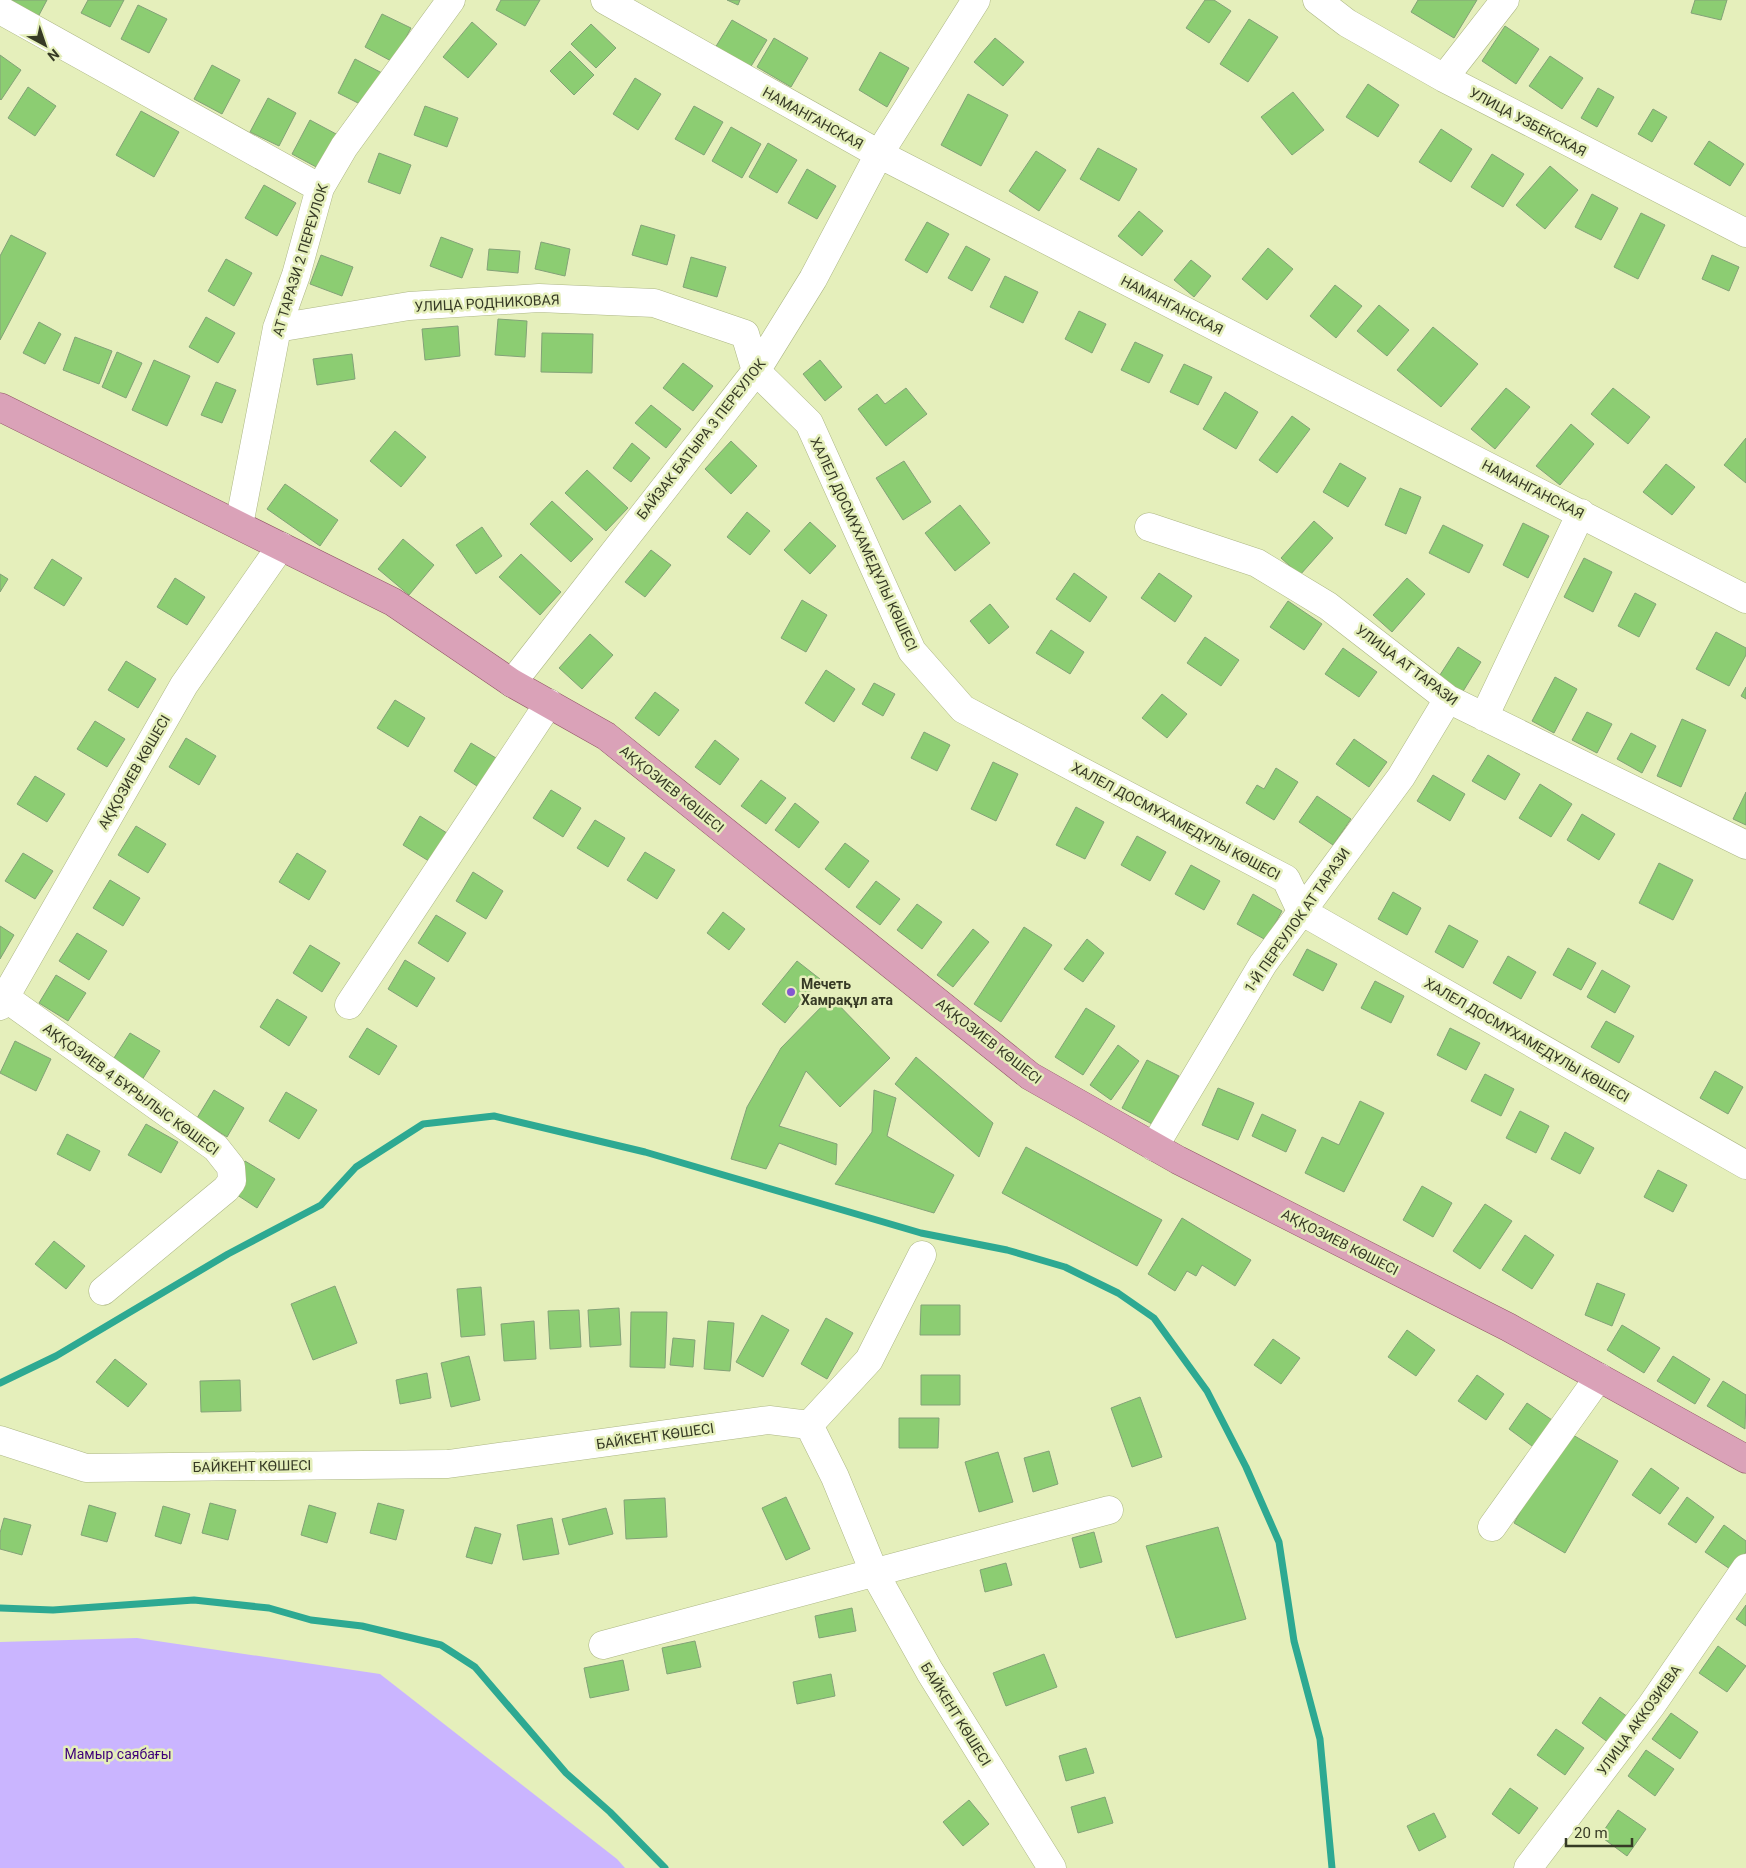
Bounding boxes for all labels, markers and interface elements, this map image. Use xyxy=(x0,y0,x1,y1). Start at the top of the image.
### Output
north arrow xyxy=(20,20,70,70)
text: N xyxy=(44,46,62,64)
street label: НАМАНГАНСКАЯ xyxy=(760,84,866,152)
street label: УЛИЦА УЗБЕКСКАЯ xyxy=(1467,84,1589,160)
street label: АТ ТАРАЗИ 2 ПЕРЕУЛОК xyxy=(269,182,331,338)
street label: НАМАНГАНСКАЯ xyxy=(1118,272,1226,338)
street label: УЛИЦА РОДНИКОВАЯ xyxy=(414,291,560,315)
street label: БАЙЗАК БАТЫРА 3 ПЕРЕУЛОК xyxy=(633,356,769,522)
street label: ХАЛЕЛ ДОСМҰХАМЕДҰЛЫ КӨШЕСІ xyxy=(807,435,921,653)
street label: НАМАНГАНСКАЯ xyxy=(1479,456,1587,522)
street label: УЛИЦА АТ ТАРАЗИ xyxy=(1353,622,1461,708)
street label: АҚҚОЗИЕВ КӨШЕСІ xyxy=(95,712,173,832)
street label: АҚҚОЗИЕВ КӨШЕСІ xyxy=(617,742,727,836)
street label: ХАЛЕЛ ДОСМҰХАМЕДҰЛЫ КӨШЕСІ xyxy=(1069,759,1283,883)
street label: 1-Й ПЕРЕУЛОК АТ ТАРАЗИ xyxy=(1241,845,1353,995)
street label: ХАЛЕЛ ДОСМҰХАМЕДҰЛЫ КӨШЕСІ xyxy=(1422,975,1632,1105)
place label: Мечеть Хамрақұл ата xyxy=(801,976,893,1008)
marker: Мечеть Хамрақұл ата xyxy=(785,986,797,998)
street label: АҚҚОЗИЕВ КӨШЕСІ xyxy=(933,995,1045,1087)
street label: АҚҚОЗИЕВ 4 БҰРЫЛЫС КӨШЕСІ xyxy=(40,1020,222,1158)
street label: АҚҚОЗИЕВ КӨШЕСІ xyxy=(1279,1206,1401,1278)
street label: БАЙКЕНТ КӨШЕСІ xyxy=(595,1420,715,1452)
street label: БАЙКЕНТ КӨШЕСІ xyxy=(193,1457,311,1475)
street label: БАЙКЕНТ КӨШЕСІ xyxy=(918,1659,994,1769)
street label: УЛИЦА АККОЗИЕВА xyxy=(1594,1662,1684,1778)
park label: Мамыр саябағы xyxy=(64,1746,172,1762)
scale bar xyxy=(1566,1816,1632,1848)
text: 20 m xyxy=(1574,1824,1608,1842)

